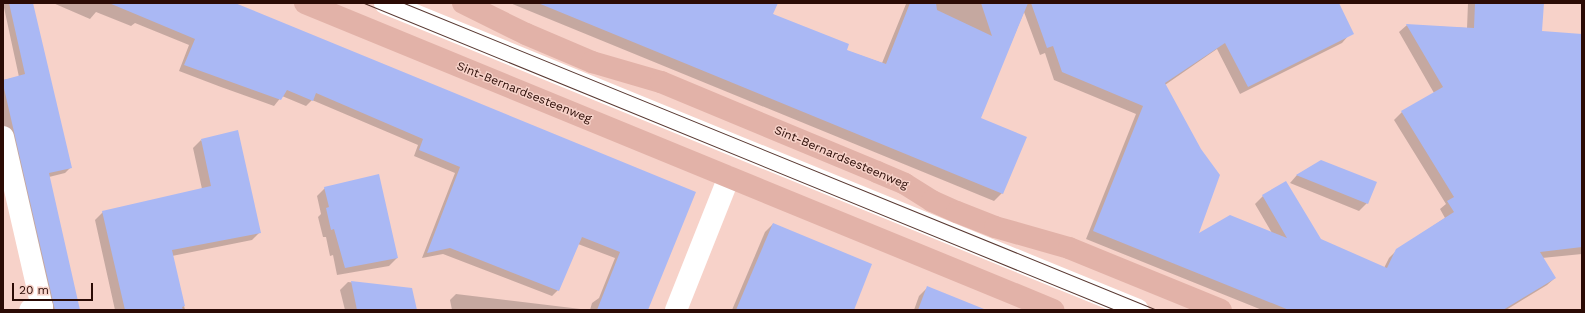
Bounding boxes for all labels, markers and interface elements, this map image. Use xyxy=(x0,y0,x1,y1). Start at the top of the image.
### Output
street label: Sint-Bernardsesteenweg xyxy=(454,59,594,127)
street label: Sint-Bernardsesteenweg xyxy=(772,123,910,193)
scale bar xyxy=(14,275,95,301)
text: 20 m xyxy=(19,283,49,297)

